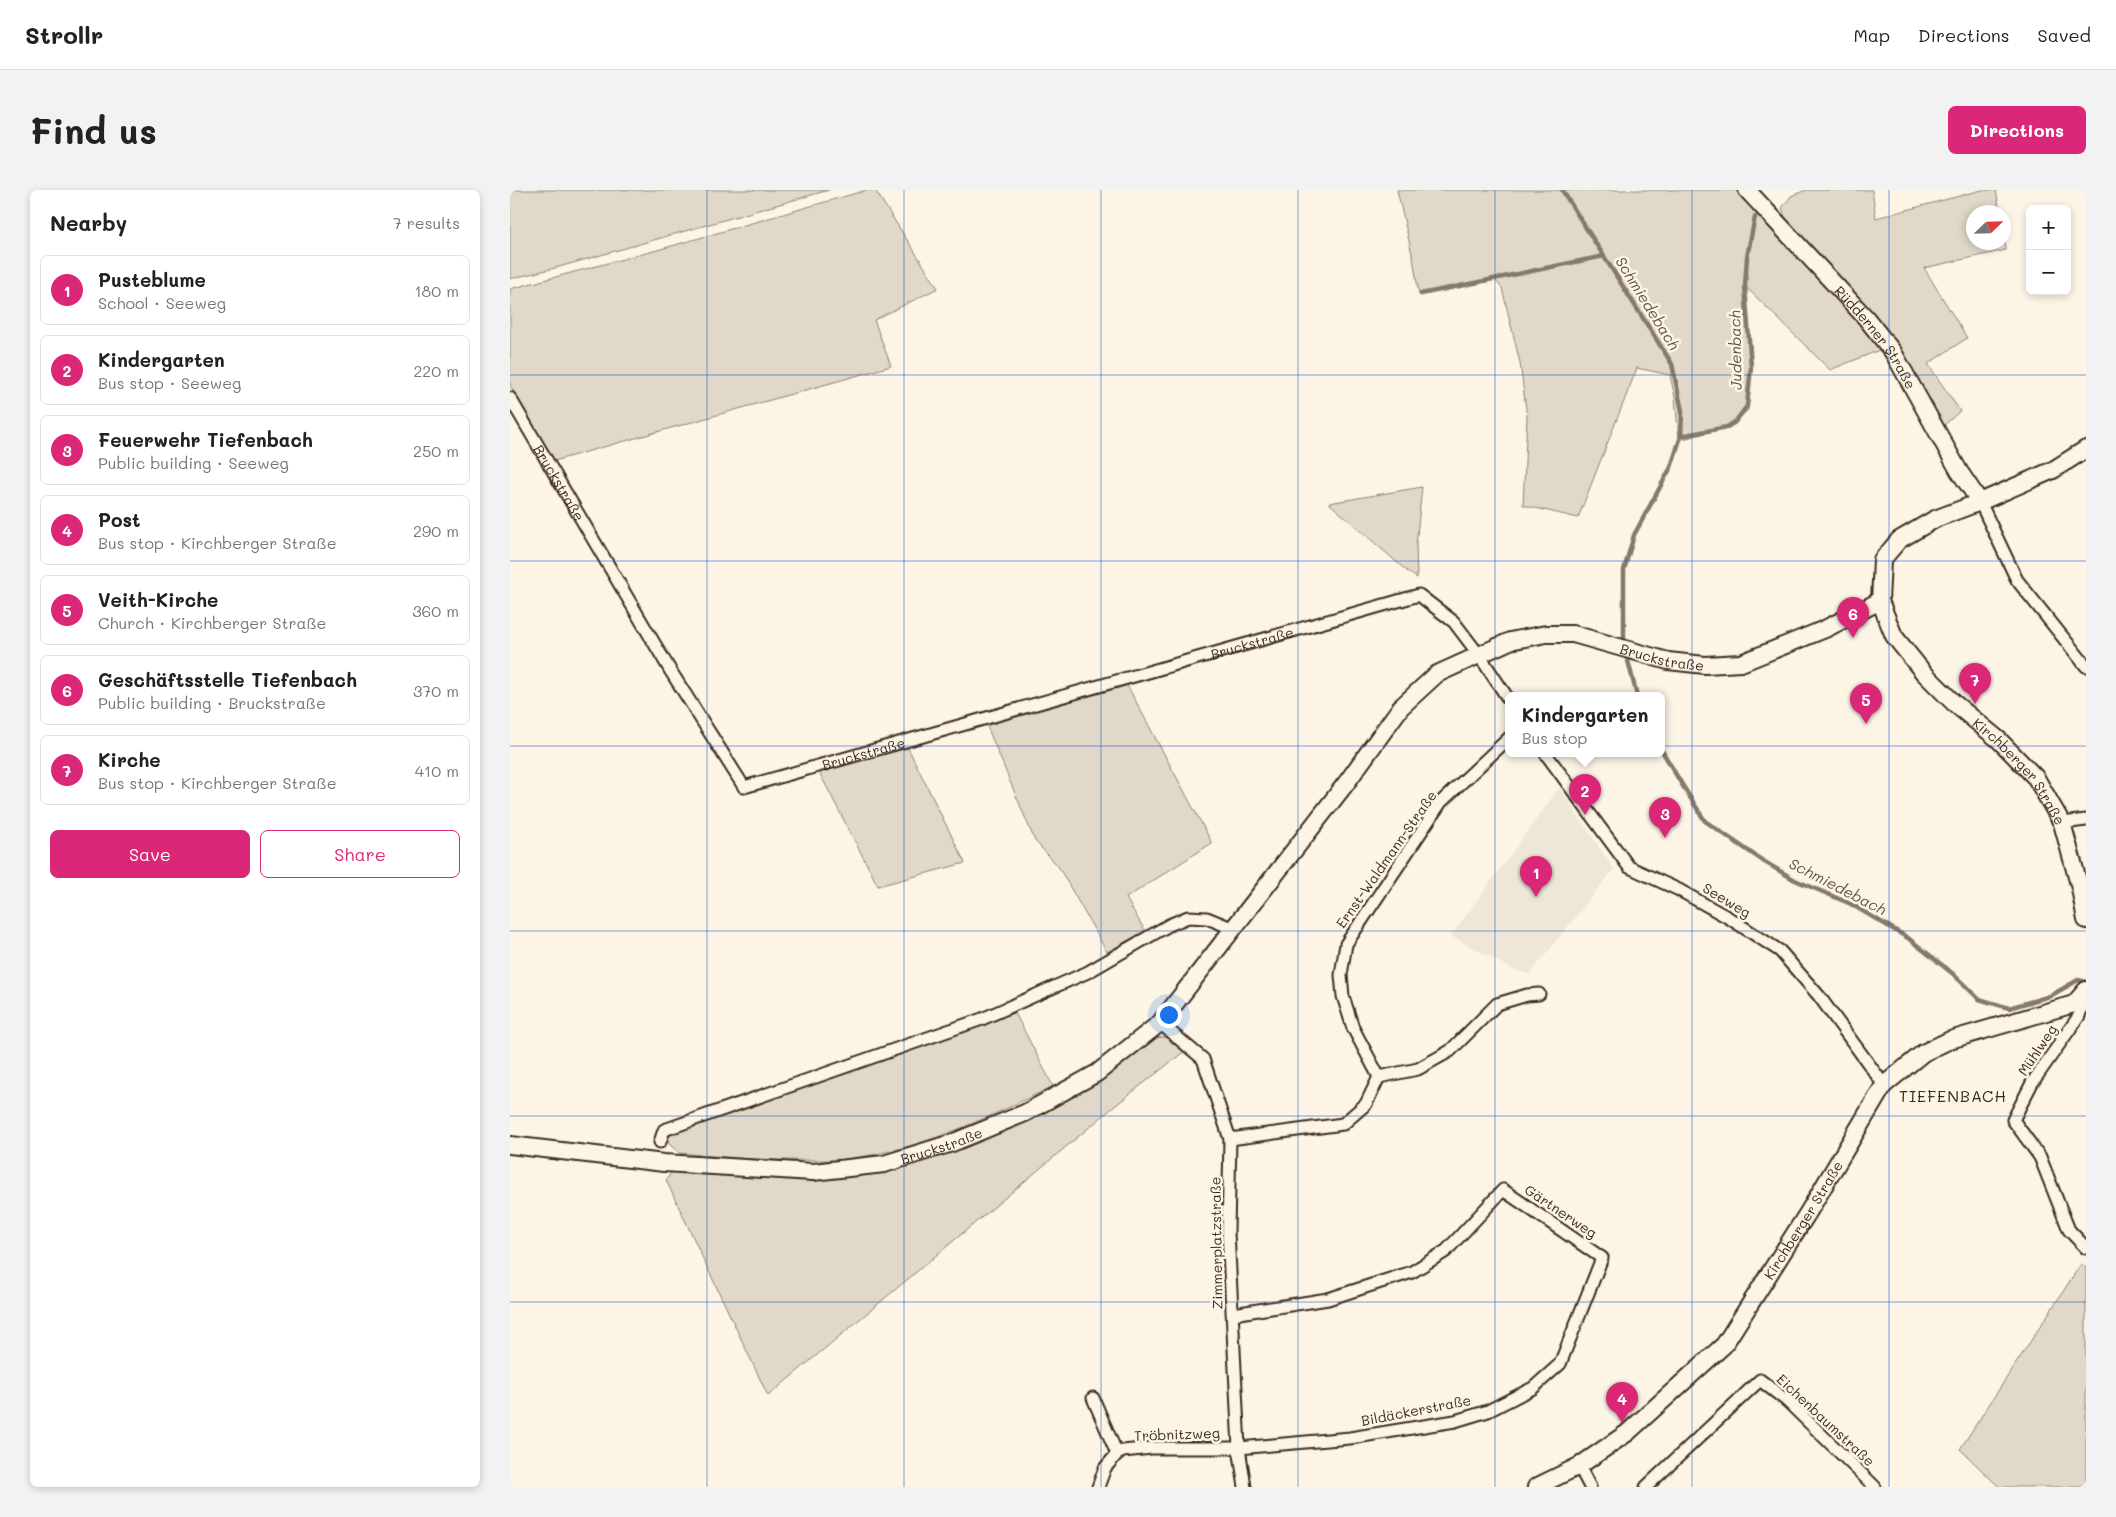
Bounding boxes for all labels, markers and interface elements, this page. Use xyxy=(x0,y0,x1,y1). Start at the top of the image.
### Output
text: Strollr xyxy=(25,19,103,50)
text: Map xyxy=(1853,23,1890,47)
text: Directions xyxy=(1918,23,2010,47)
text: Saved xyxy=(2038,23,2091,47)
button: Directions xyxy=(1948,106,2086,154)
text: Find us xyxy=(30,107,157,153)
north arrow xyxy=(1966,205,2011,250)
map controls xyxy=(2026,205,2071,295)
button: + xyxy=(2026,205,2071,250)
text: Nearby xyxy=(50,209,127,236)
text: 7 results xyxy=(393,212,460,233)
button: − xyxy=(2026,250,2071,295)
water label: Schmiedebach xyxy=(1611,253,1685,353)
text: Pusteblume xyxy=(98,267,206,292)
text: 1 xyxy=(63,280,71,301)
text: 180 m xyxy=(414,280,459,301)
street label: Rüdderner Straße xyxy=(1831,281,1921,392)
text: School · Seeweg xyxy=(98,292,226,313)
water label: Judenbach xyxy=(1724,310,1746,390)
text: Kindergarten xyxy=(98,347,225,372)
text: 2 xyxy=(63,360,71,381)
text: 220 m xyxy=(413,360,459,381)
text: Bus stop · Seeweg xyxy=(98,372,241,393)
text: Feuerwehr Tiefenbach xyxy=(98,427,313,452)
text: 3 xyxy=(62,440,72,461)
text: 250 m xyxy=(413,440,459,461)
street label: Bruckstraße xyxy=(530,441,590,524)
text: Public building · Seeweg xyxy=(98,452,289,473)
text: Post xyxy=(98,507,141,532)
text: 4 xyxy=(62,520,72,541)
text: 290 m xyxy=(413,520,459,541)
text: Bus stop · Kirchberger Straße xyxy=(98,532,337,553)
text: Veith-Kirche xyxy=(98,587,218,612)
pin: 6 xyxy=(1837,597,1869,638)
text: 5 xyxy=(62,600,72,621)
text: 360 m xyxy=(412,600,459,621)
text: Church · Kirchberger Straße xyxy=(98,612,327,633)
street label: Bruckstraße xyxy=(1208,622,1296,663)
street label: Bruckstraße xyxy=(1618,638,1705,674)
pin: 7 xyxy=(1959,663,1991,704)
text: Geschäftsstelle Tiefenbach xyxy=(98,667,357,692)
text: 6 xyxy=(62,680,72,701)
text: 370 m xyxy=(413,680,459,701)
pin: 5 xyxy=(1850,683,1882,724)
text: Public building · Bruckstraße xyxy=(98,692,326,713)
popup xyxy=(1505,692,1665,757)
text: Kindergarten xyxy=(1522,702,1648,727)
street label: Kirchberger Straße xyxy=(1969,713,2070,828)
text: Bus stop xyxy=(1522,727,1587,748)
street label: Bruckstraße xyxy=(820,732,907,774)
text: Kirche xyxy=(98,747,161,772)
text: 7 xyxy=(63,760,71,781)
text: 410 m xyxy=(415,760,459,781)
text: Bus stop · Kirchberger Straße xyxy=(98,772,337,793)
pin: 2 xyxy=(1569,774,1601,815)
street label: Ernst-Waldmann-Straße xyxy=(1331,786,1441,932)
pin: 3 xyxy=(1649,797,1681,838)
button: Save xyxy=(50,830,250,878)
button: Share xyxy=(260,830,460,878)
water label: Schmiedebach xyxy=(1786,853,1890,919)
pin: 1 xyxy=(1520,856,1552,897)
street label: Seeweg xyxy=(1699,878,1755,922)
your location xyxy=(1156,1002,1182,1028)
street label: Mühlweg xyxy=(2013,1021,2061,1079)
district label: TIEFENBACH xyxy=(1899,1085,2007,1106)
street label: Bruckstraße xyxy=(898,1122,985,1168)
street label: Kirchberger Straße xyxy=(1759,1157,1847,1283)
street label: Zimmerplatzstraße xyxy=(1205,1176,1227,1310)
street label: Gärtnerweg xyxy=(1521,1180,1601,1242)
street label: Eichenbaumstraße xyxy=(1773,1370,1879,1470)
pin: 4 xyxy=(1606,1382,1638,1423)
street label: Bildäckerstraße xyxy=(1359,1390,1473,1430)
street label: Tröbnitzweg xyxy=(1134,1423,1220,1445)

